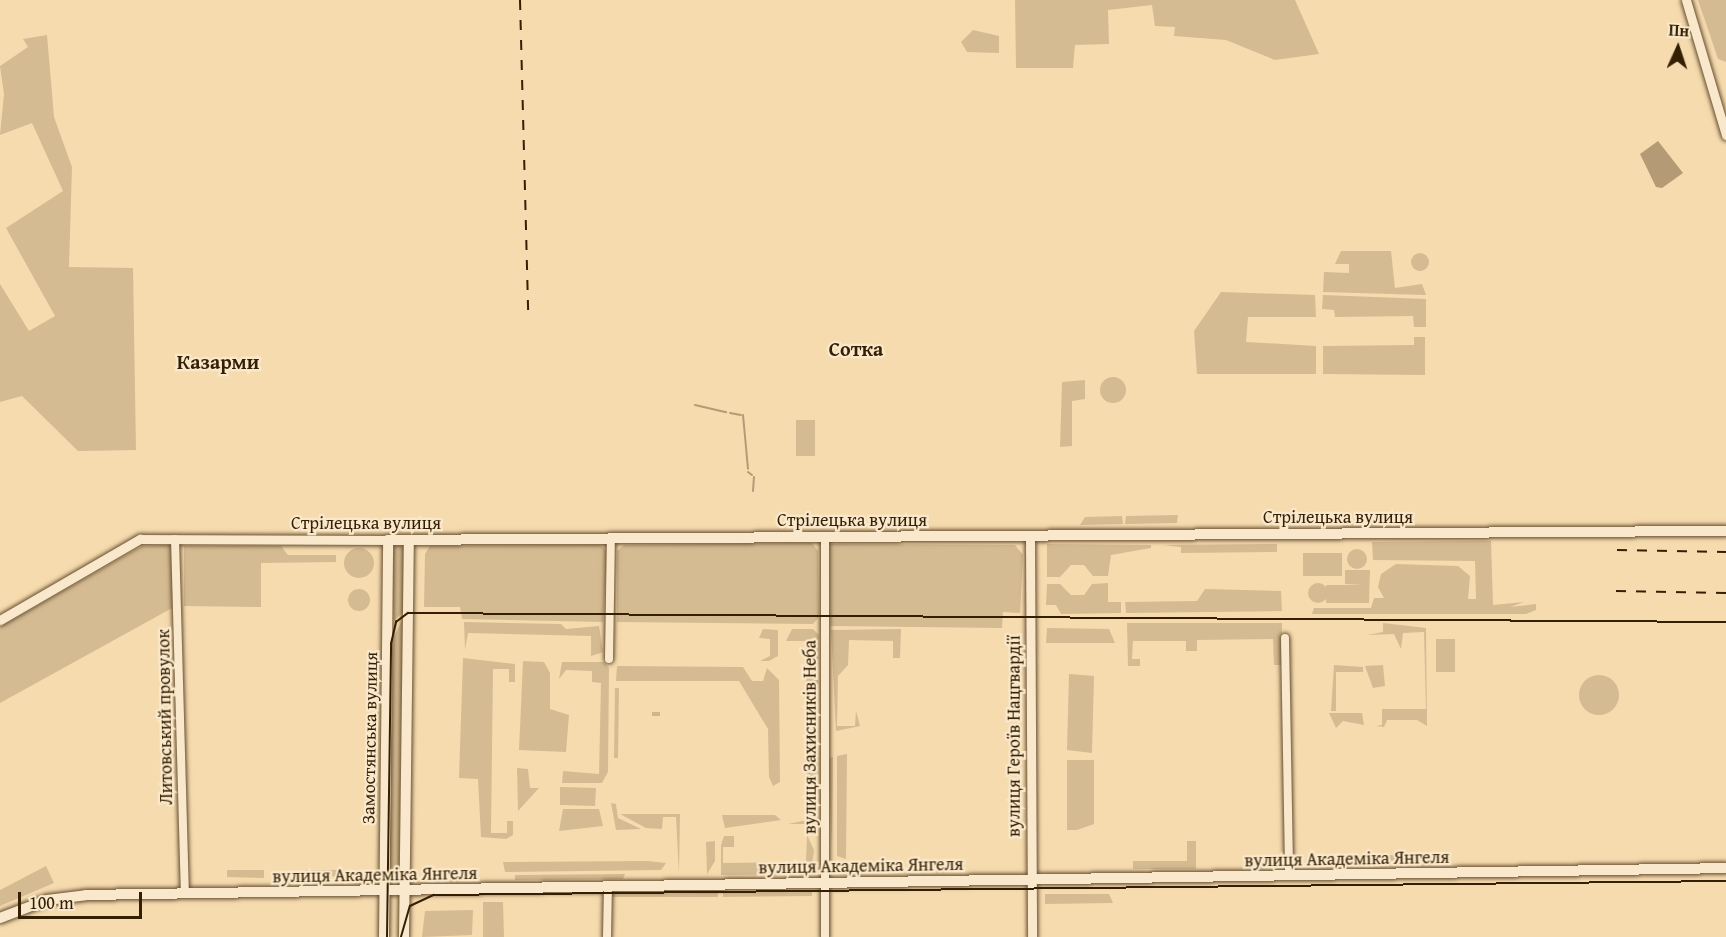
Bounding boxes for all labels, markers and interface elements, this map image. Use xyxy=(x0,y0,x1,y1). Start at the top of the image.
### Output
north arrow xyxy=(1648,18,1708,78)
text: Пн xyxy=(1668,18,1690,43)
district label: Сотка xyxy=(829,336,883,360)
district label: Казарми xyxy=(177,349,259,373)
street label: Стрілецька вулиця xyxy=(1263,506,1413,528)
street label: Стрілецька вулиця xyxy=(777,509,927,531)
street label: Стрілецька вулиця xyxy=(291,512,441,534)
street label: Литовський провулок xyxy=(153,629,177,805)
street label: вулиця Героїв Нацгвардії xyxy=(1003,635,1025,837)
street label: вулиця Захисників Неба xyxy=(799,640,821,834)
street label: Замостянська вулиця xyxy=(358,652,382,824)
street label: вулиця Академіка Янгеля xyxy=(1244,846,1450,872)
street label: вулиця Академіка Янгеля xyxy=(758,853,964,879)
street label: вулиця Академіка Янгеля xyxy=(272,862,478,888)
scale bar xyxy=(21,880,146,918)
text: 100 m xyxy=(29,889,74,916)

